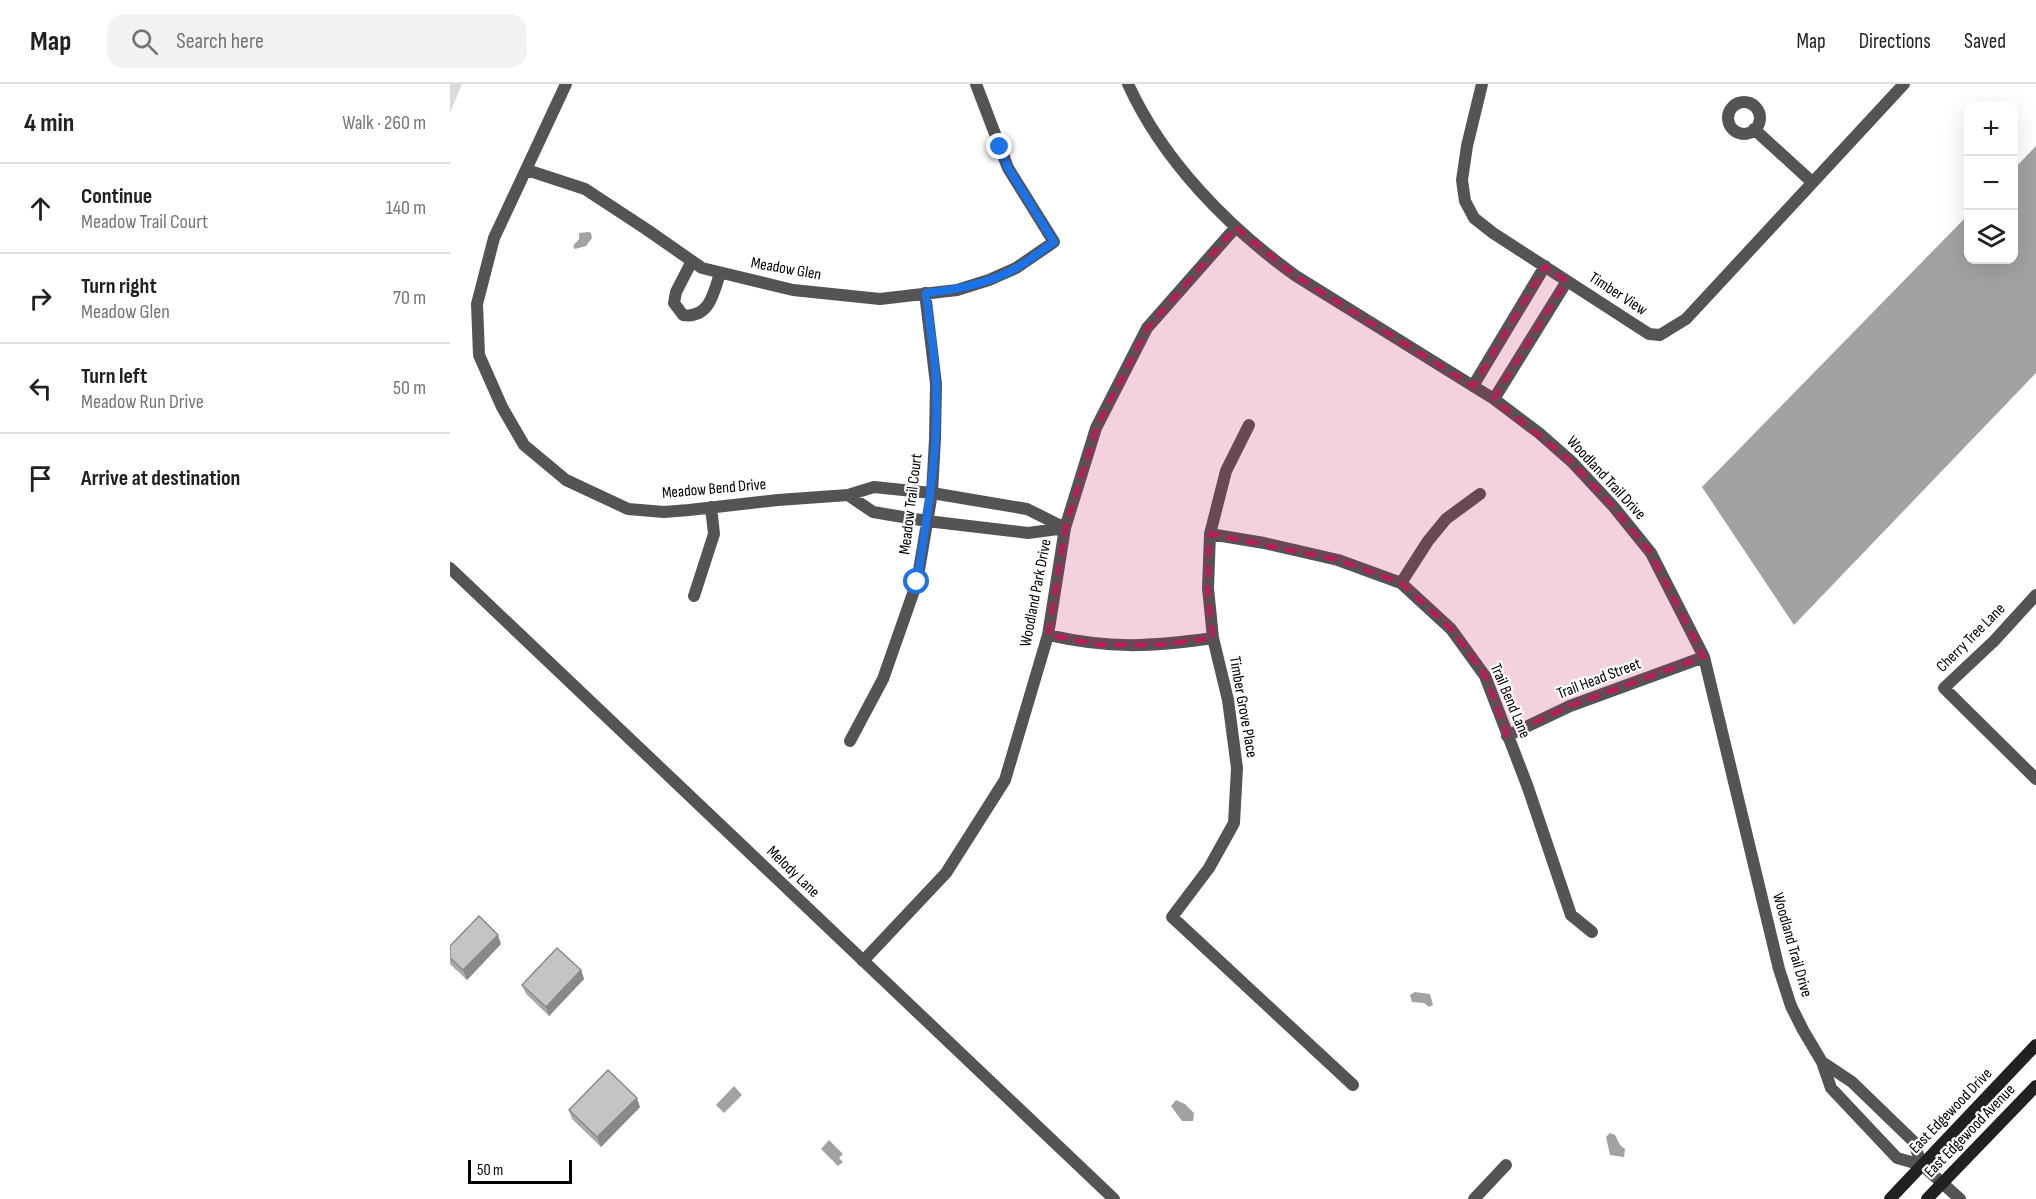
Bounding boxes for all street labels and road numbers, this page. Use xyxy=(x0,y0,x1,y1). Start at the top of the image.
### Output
street label: Meadow Glen xyxy=(749,253,823,285)
street label: Timber View xyxy=(1585,268,1651,320)
street label: Woodland Trail Drive xyxy=(1562,432,1650,524)
street label: Meadow Trail Court xyxy=(895,452,927,556)
street label: Meadow Bend Drive xyxy=(661,475,767,503)
street label: Woodland Park Drive xyxy=(1016,538,1056,648)
street label: Cherry Tree Lane xyxy=(1933,600,2009,676)
street label: Trail Head Street xyxy=(1555,654,1644,704)
street label: Timber Grove Place xyxy=(1225,655,1261,759)
street label: Trail Bend Lane xyxy=(1486,661,1534,741)
street label: Melody Lane xyxy=(763,842,823,902)
street label: Woodland Trail Drive xyxy=(1768,891,1816,999)
street label: East Edgewood Drive xyxy=(1906,1065,1996,1157)
street label: East Edgewood Avenue xyxy=(1921,1080,2019,1182)

